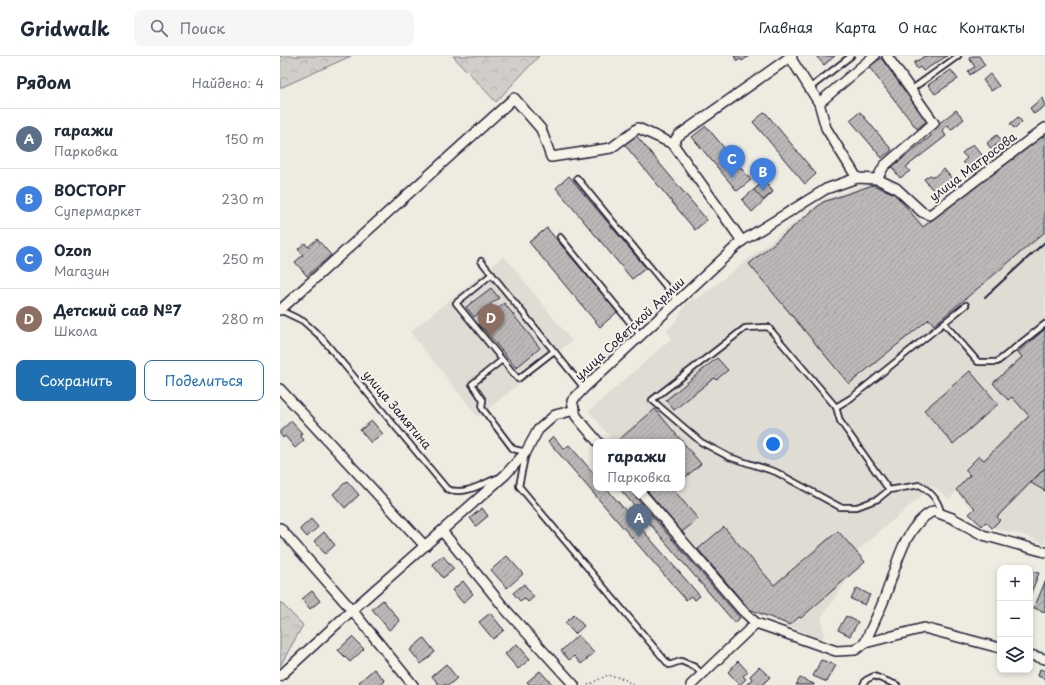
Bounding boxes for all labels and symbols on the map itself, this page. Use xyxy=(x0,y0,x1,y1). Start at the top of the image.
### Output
street label: улица Матросова xyxy=(925,127,1020,205)
pin: C xyxy=(719,145,745,178)
pin: B xyxy=(750,158,776,191)
street label: улица Советской Армии xyxy=(570,272,688,384)
pin: D xyxy=(478,304,504,337)
street label: улица Замятина xyxy=(359,366,437,453)
your location xyxy=(763,434,783,454)
pin: A xyxy=(626,504,652,537)

